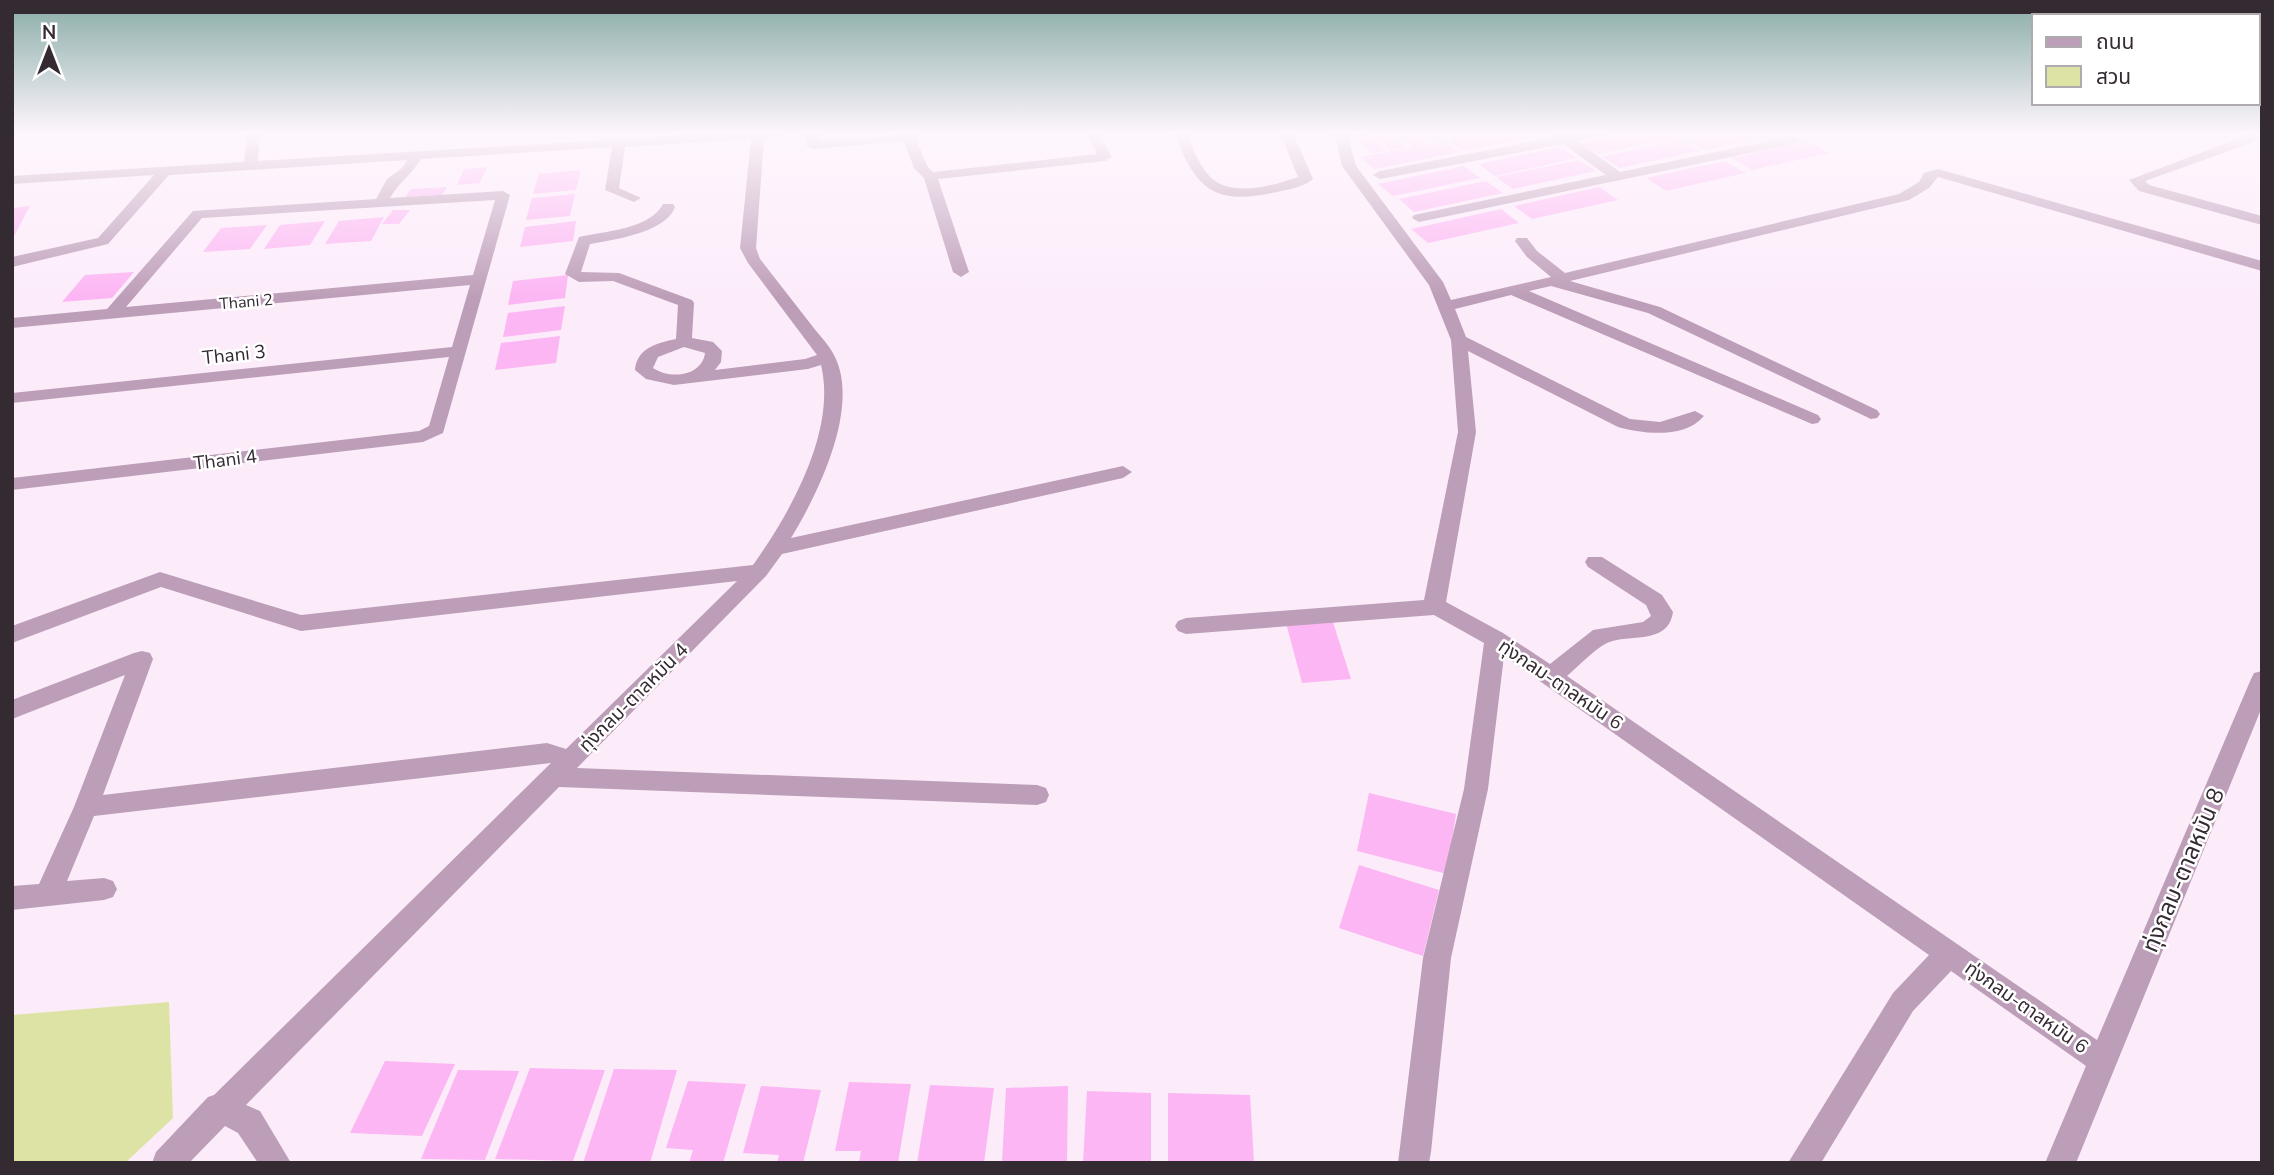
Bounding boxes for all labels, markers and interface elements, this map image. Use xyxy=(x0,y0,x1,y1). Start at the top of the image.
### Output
north arrow xyxy=(14,14,84,84)
legend xyxy=(2032,14,2260,105)
text: N xyxy=(42,20,56,46)
text: ถนน xyxy=(2096,28,2134,56)
text: สวน xyxy=(2096,63,2131,91)
street label: Thani 2 xyxy=(218,289,274,315)
street label: Thani 3 xyxy=(201,339,267,371)
street label: Thani 4 xyxy=(192,443,258,477)
street label: ทุ่งกลม-ตาลหมัน 6 xyxy=(1493,633,1628,736)
street label: ทุ่งกลม-ตาลหมัน 4 xyxy=(573,637,694,758)
street label: ทุ่งกลม-ตาลหมัน 8 xyxy=(2135,783,2232,957)
street label: ทุ่งกลม-ตาลหมัน 6 xyxy=(1960,956,2093,1060)

